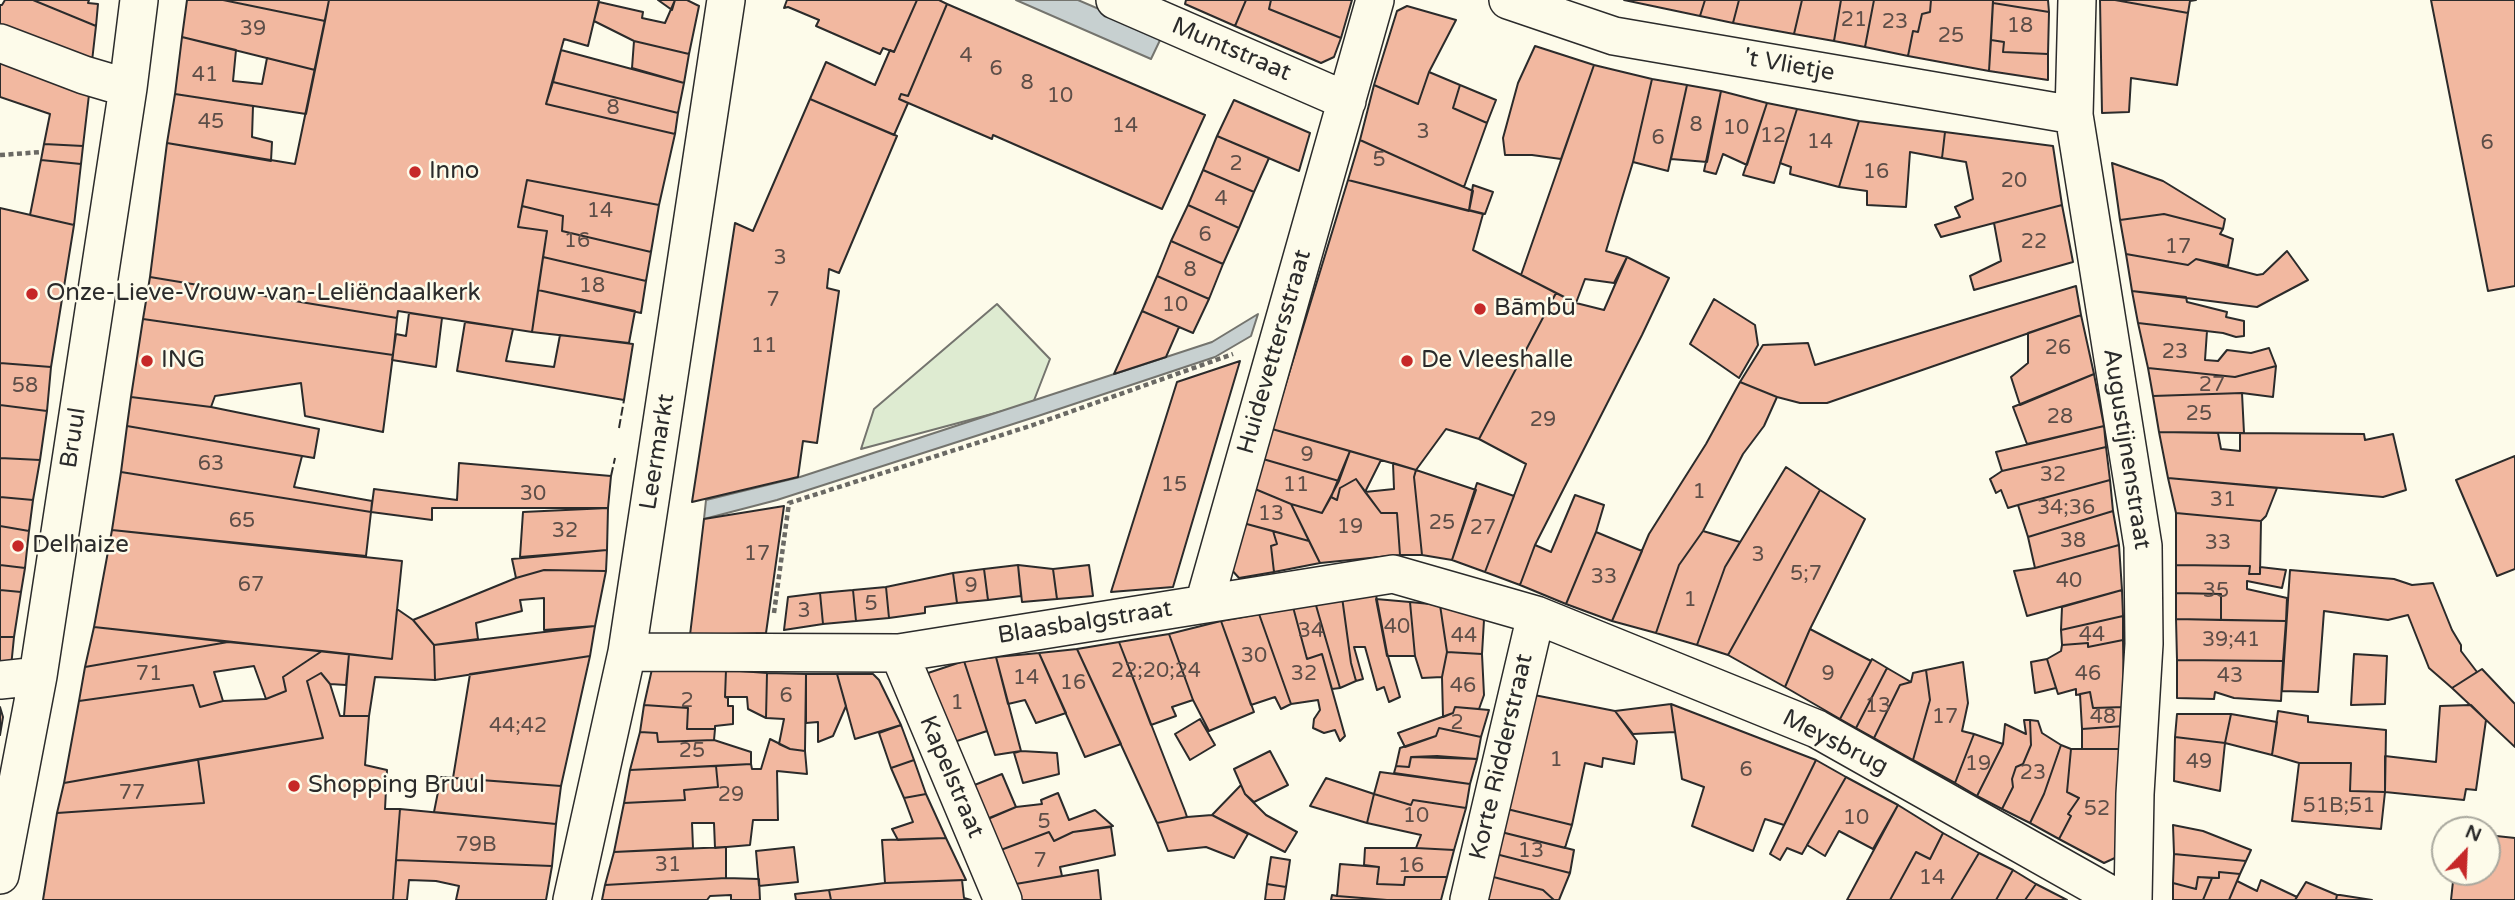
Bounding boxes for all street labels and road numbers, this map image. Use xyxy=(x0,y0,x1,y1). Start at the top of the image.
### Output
street label: Muntstraat xyxy=(1167,12,1295,88)
street label: 't Vlietje xyxy=(1741,44,1837,88)
street label: Huidevettersstraat xyxy=(1232,246,1318,458)
street label: Augustijnenstraat xyxy=(2096,346,2156,552)
street label: Leermarkt xyxy=(635,392,681,512)
street label: Bruul xyxy=(55,406,93,470)
street label: Blaasbalgstraat xyxy=(996,595,1174,651)
street label: Korte Ridderstraat xyxy=(1464,651,1540,863)
street label: Meysbrug xyxy=(1777,704,1893,782)
street label: Kapelstraat xyxy=(912,712,990,842)

